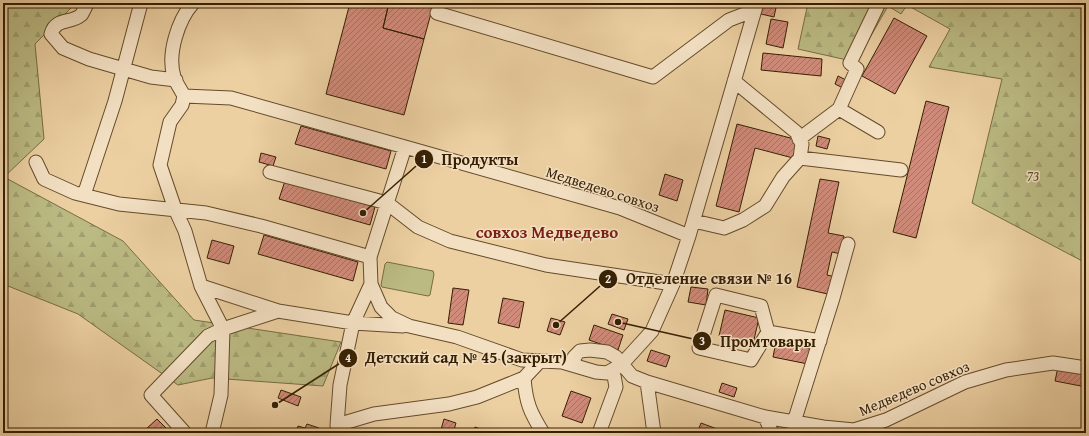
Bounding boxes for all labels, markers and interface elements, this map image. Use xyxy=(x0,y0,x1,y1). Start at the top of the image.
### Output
callout: Продукты xyxy=(414,145,527,173)
text: Продукты xyxy=(442,147,519,171)
text: 1 xyxy=(421,150,427,167)
street label: Медведево совхоз xyxy=(544,161,662,217)
park label: 73 xyxy=(1027,165,1039,186)
district label: совхоз Медведево xyxy=(476,219,618,244)
callout: Отделение связи № 16 xyxy=(598,265,800,293)
text: Отделение связи № 16 xyxy=(626,266,792,290)
text: 2 xyxy=(605,270,611,287)
callout: Промтовары xyxy=(692,327,823,355)
text: Промтовары xyxy=(720,329,816,353)
text: 3 xyxy=(699,332,705,349)
callout: Детский сад № 45 (закрыт) xyxy=(338,344,575,372)
text: Детский сад № 45 (закрыт) xyxy=(364,345,567,369)
text: 4 xyxy=(345,349,351,366)
street label: Медведево совхоз xyxy=(855,355,973,421)

